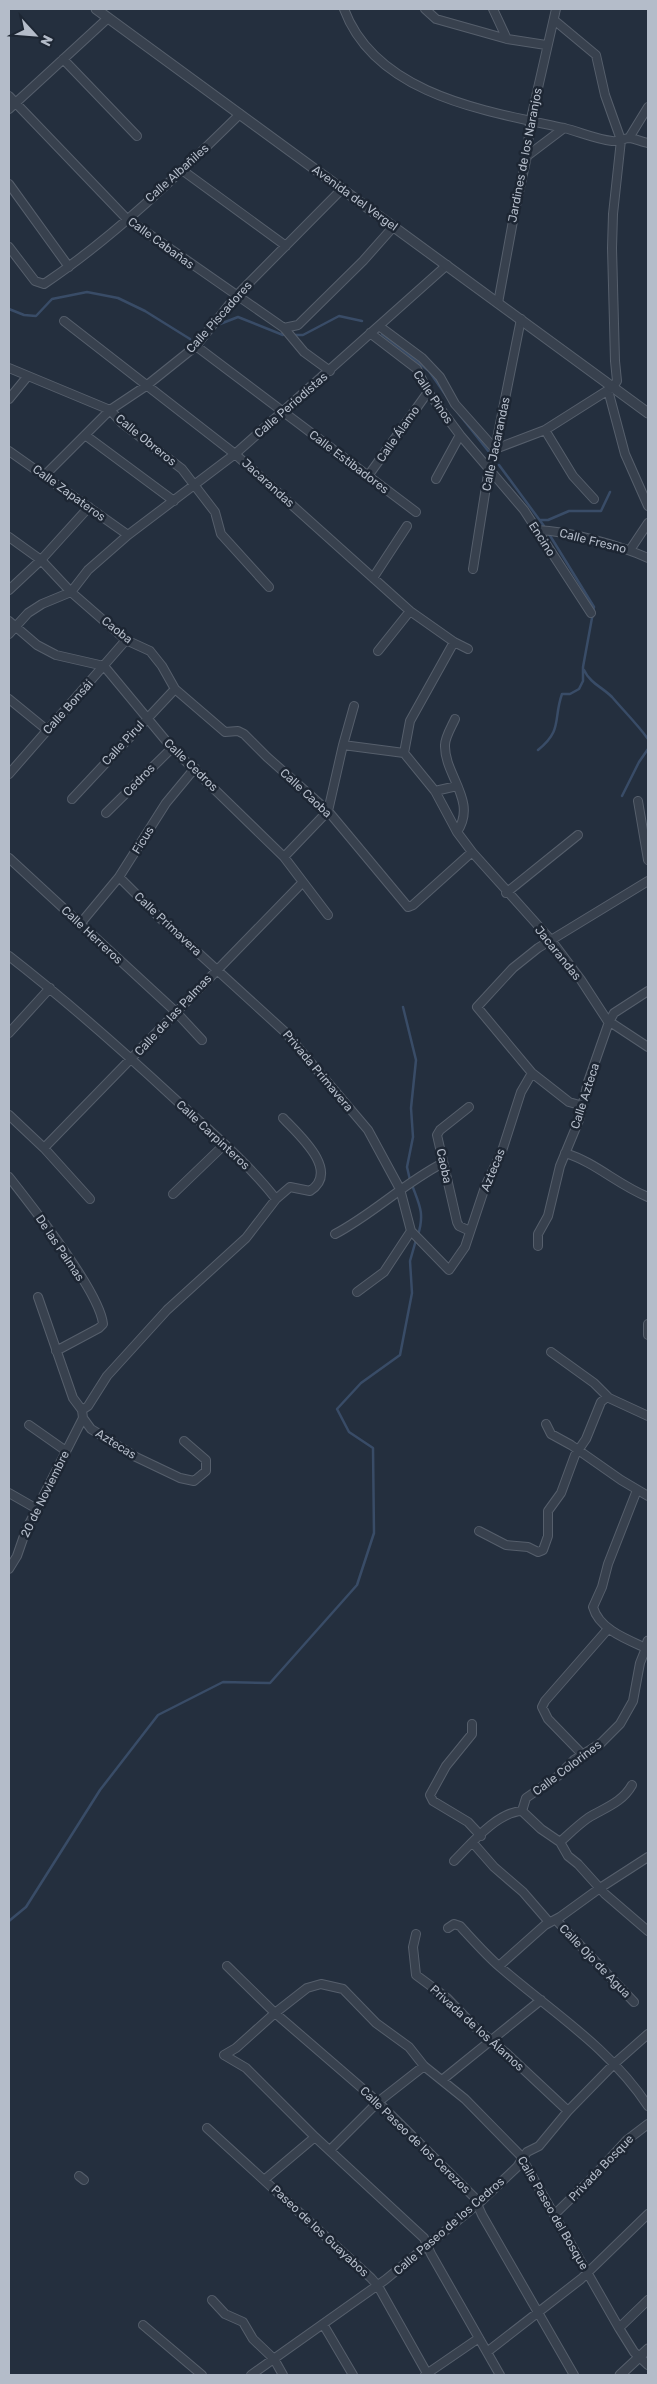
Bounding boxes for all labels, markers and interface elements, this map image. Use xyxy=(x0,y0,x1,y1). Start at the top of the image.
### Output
north arrow xyxy=(10,10,60,60)
text: N xyxy=(36,32,56,49)
street label: Jardines de los Naranjos xyxy=(505,87,545,223)
street label: Calle Albañiles xyxy=(142,141,212,205)
street label: Avenida del Vergel xyxy=(310,162,401,234)
street label: Calle Cabañas xyxy=(125,214,197,272)
street label: Calle Piscadores xyxy=(183,278,255,356)
street label: Calle Pinos xyxy=(410,368,456,426)
street label: Calle Periodistas xyxy=(252,369,330,441)
street label: Calle Jacarandas xyxy=(479,396,513,492)
street label: Calle Álamo xyxy=(374,403,422,465)
street label: Calle Obreros xyxy=(113,411,179,469)
street label: Calle Estibadores xyxy=(306,427,392,497)
street label: Jacarandas xyxy=(239,456,297,510)
street label: Calle Zapateros xyxy=(30,462,108,524)
street label: Encino xyxy=(526,519,558,559)
street label: Calle Fresno xyxy=(558,526,628,556)
street label: Caoba xyxy=(99,614,135,646)
street label: Calle Bonsái xyxy=(40,677,96,737)
street label: Calle Pirul xyxy=(99,718,147,768)
street label: Calle Cedros xyxy=(161,736,221,794)
street label: Cedros xyxy=(120,761,158,799)
street label: Calle Caoba xyxy=(277,766,335,820)
street label: Ficus xyxy=(129,824,157,856)
street label: Calle Primavera xyxy=(132,889,204,959)
street label: Calle Herreros xyxy=(58,903,126,967)
street label: Jacarandas xyxy=(532,923,584,983)
street label: Calle de las Palmas xyxy=(132,971,214,1059)
street label: Privada Primavera xyxy=(280,1028,356,1114)
street label: Calle Azteca xyxy=(568,1061,602,1131)
street label: Calle Carpinteros xyxy=(173,1097,253,1173)
street label: Caoba xyxy=(433,1147,455,1185)
street label: Aztecas xyxy=(478,1147,508,1193)
street label: De las Palmas xyxy=(33,1212,87,1284)
street label: Aztecas xyxy=(93,1426,139,1462)
street label: 20 de Noviembre xyxy=(18,1448,72,1540)
street label: Calle Colorines xyxy=(530,1738,604,1798)
street label: Calle Ojo de Agua xyxy=(556,1921,634,2001)
street label: Privada de los Álamos xyxy=(427,1982,527,2074)
street label: Calle Paseo de los Cerezos xyxy=(357,2084,473,2196)
street label: Privada Bosque xyxy=(566,2132,636,2204)
street label: Calle Paseo del Bosque xyxy=(515,2154,591,2273)
street label: Calle Paseo de los Cedros xyxy=(391,2174,507,2278)
street label: Paseo de los Guayabos xyxy=(269,2182,371,2280)

